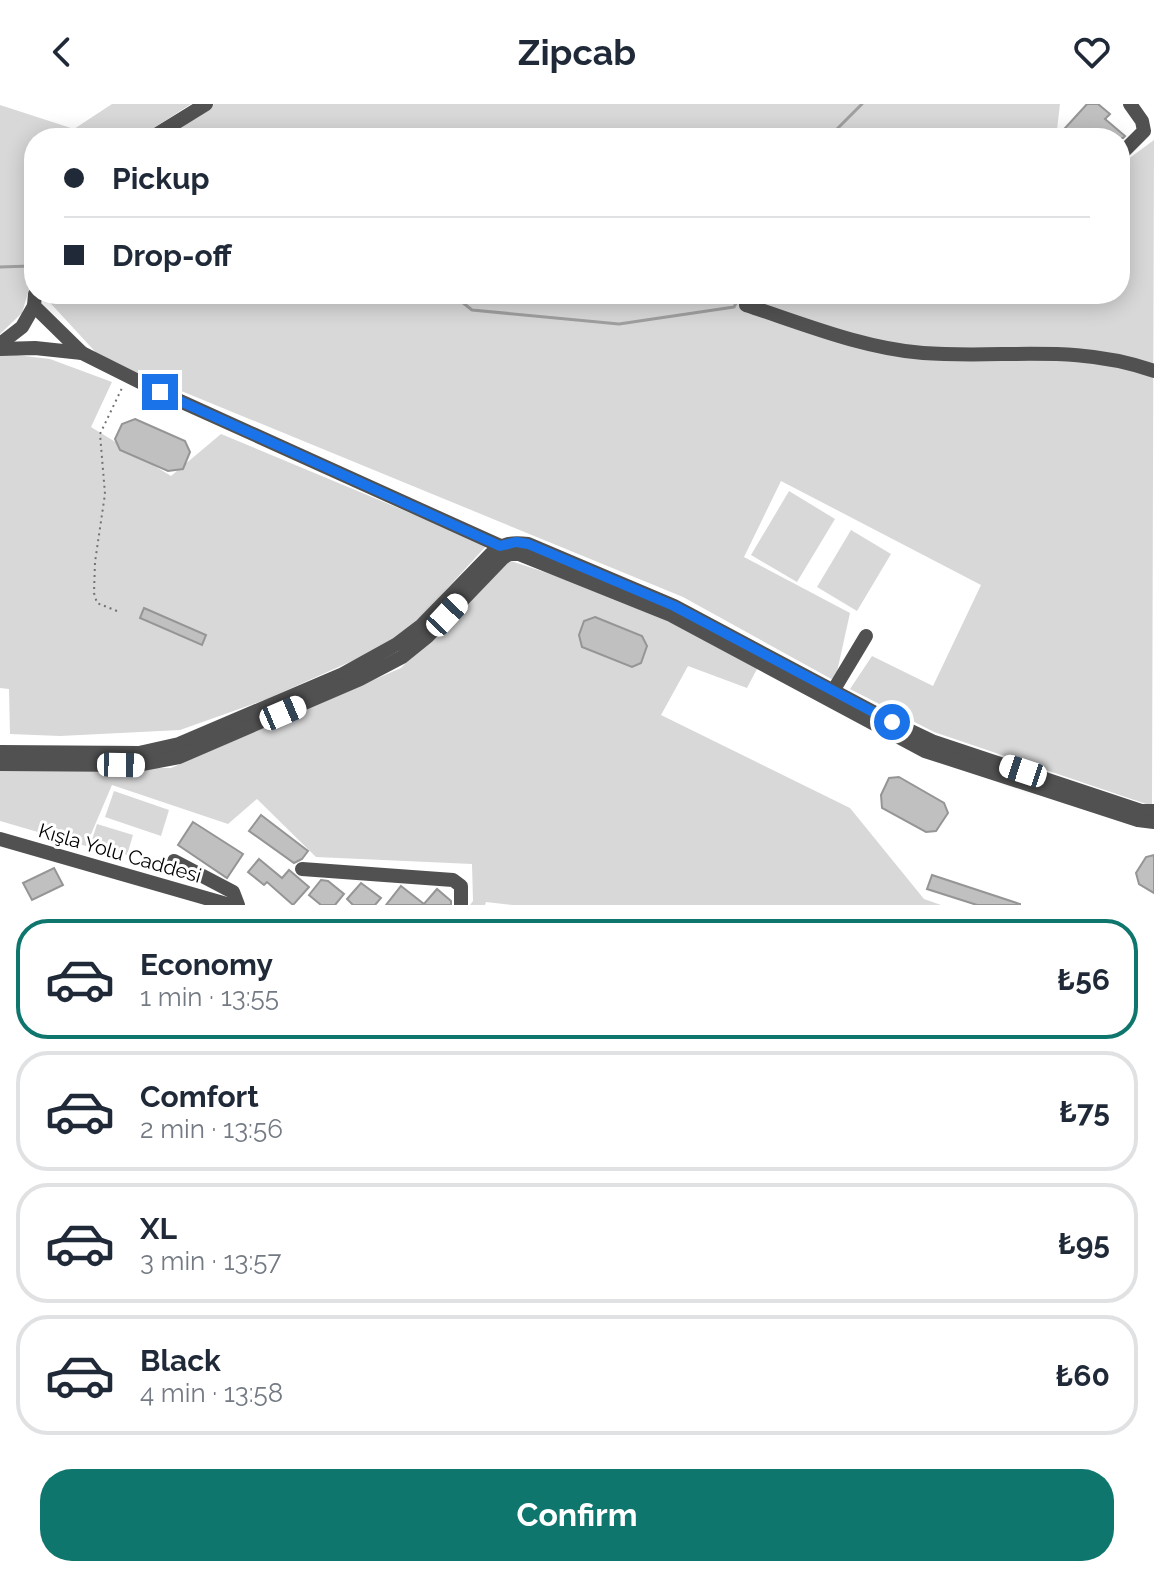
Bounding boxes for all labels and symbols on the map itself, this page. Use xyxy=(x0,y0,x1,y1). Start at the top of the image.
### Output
route end xyxy=(142,374,178,410)
car xyxy=(422,589,472,641)
car xyxy=(256,693,310,733)
route start xyxy=(874,704,910,740)
car xyxy=(996,752,1050,790)
car xyxy=(97,753,145,777)
street label: Kışla Yolu Caddesi xyxy=(36,818,204,888)

